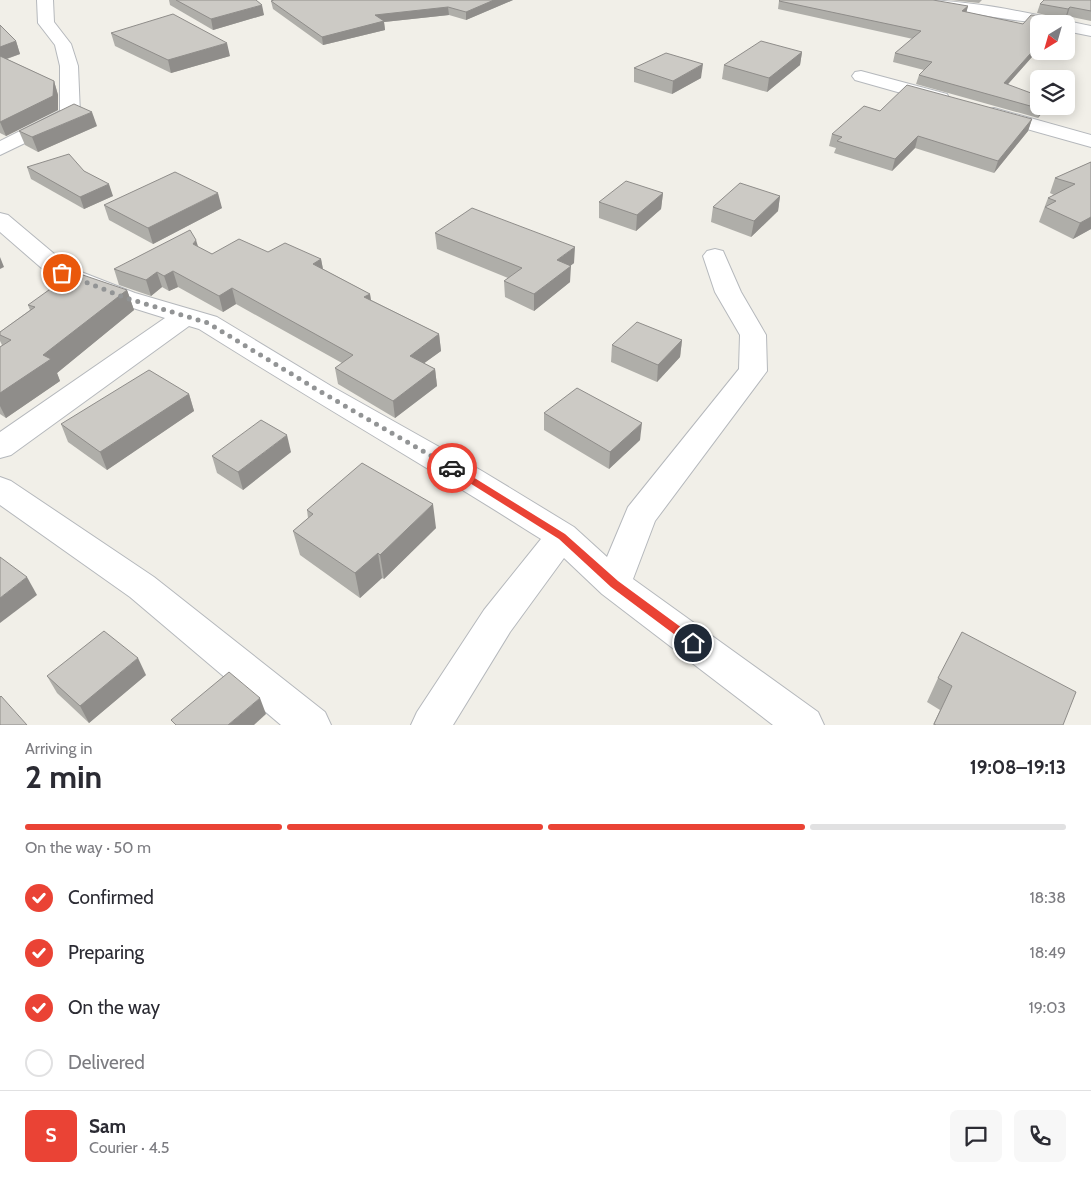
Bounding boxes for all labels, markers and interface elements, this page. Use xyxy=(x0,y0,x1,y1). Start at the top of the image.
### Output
north arrow xyxy=(1030,15,1075,60)
map controls xyxy=(1030,15,1075,115)
button: layers xyxy=(1030,70,1075,115)
pin xyxy=(41,252,83,294)
icon: bag xyxy=(48,259,76,287)
courier xyxy=(427,443,477,493)
icon: car xyxy=(438,454,466,482)
pin xyxy=(672,622,714,664)
icon: home xyxy=(679,629,707,657)
text: Arriving in xyxy=(25,739,92,758)
text: 19:08–19:13 xyxy=(970,756,1066,779)
text: 2 min xyxy=(25,757,102,796)
text: On the way · 50 m xyxy=(25,838,151,857)
icon: check xyxy=(25,884,53,912)
text: Confirmed xyxy=(68,886,154,909)
text: 18:38 xyxy=(1029,888,1066,907)
icon: check xyxy=(25,939,53,967)
text: Preparing xyxy=(68,941,144,964)
text: 18:49 xyxy=(1029,943,1066,962)
icon: check xyxy=(25,994,53,1022)
text: On the way xyxy=(68,996,160,1019)
text: 19:03 xyxy=(1029,998,1066,1017)
text: Delivered xyxy=(68,1051,145,1074)
button: chat xyxy=(950,1110,1002,1162)
button: phone xyxy=(1014,1110,1066,1162)
text: Sam xyxy=(89,1115,126,1138)
text: S xyxy=(45,1124,57,1147)
text: Courier · 4.5 xyxy=(89,1138,170,1157)

